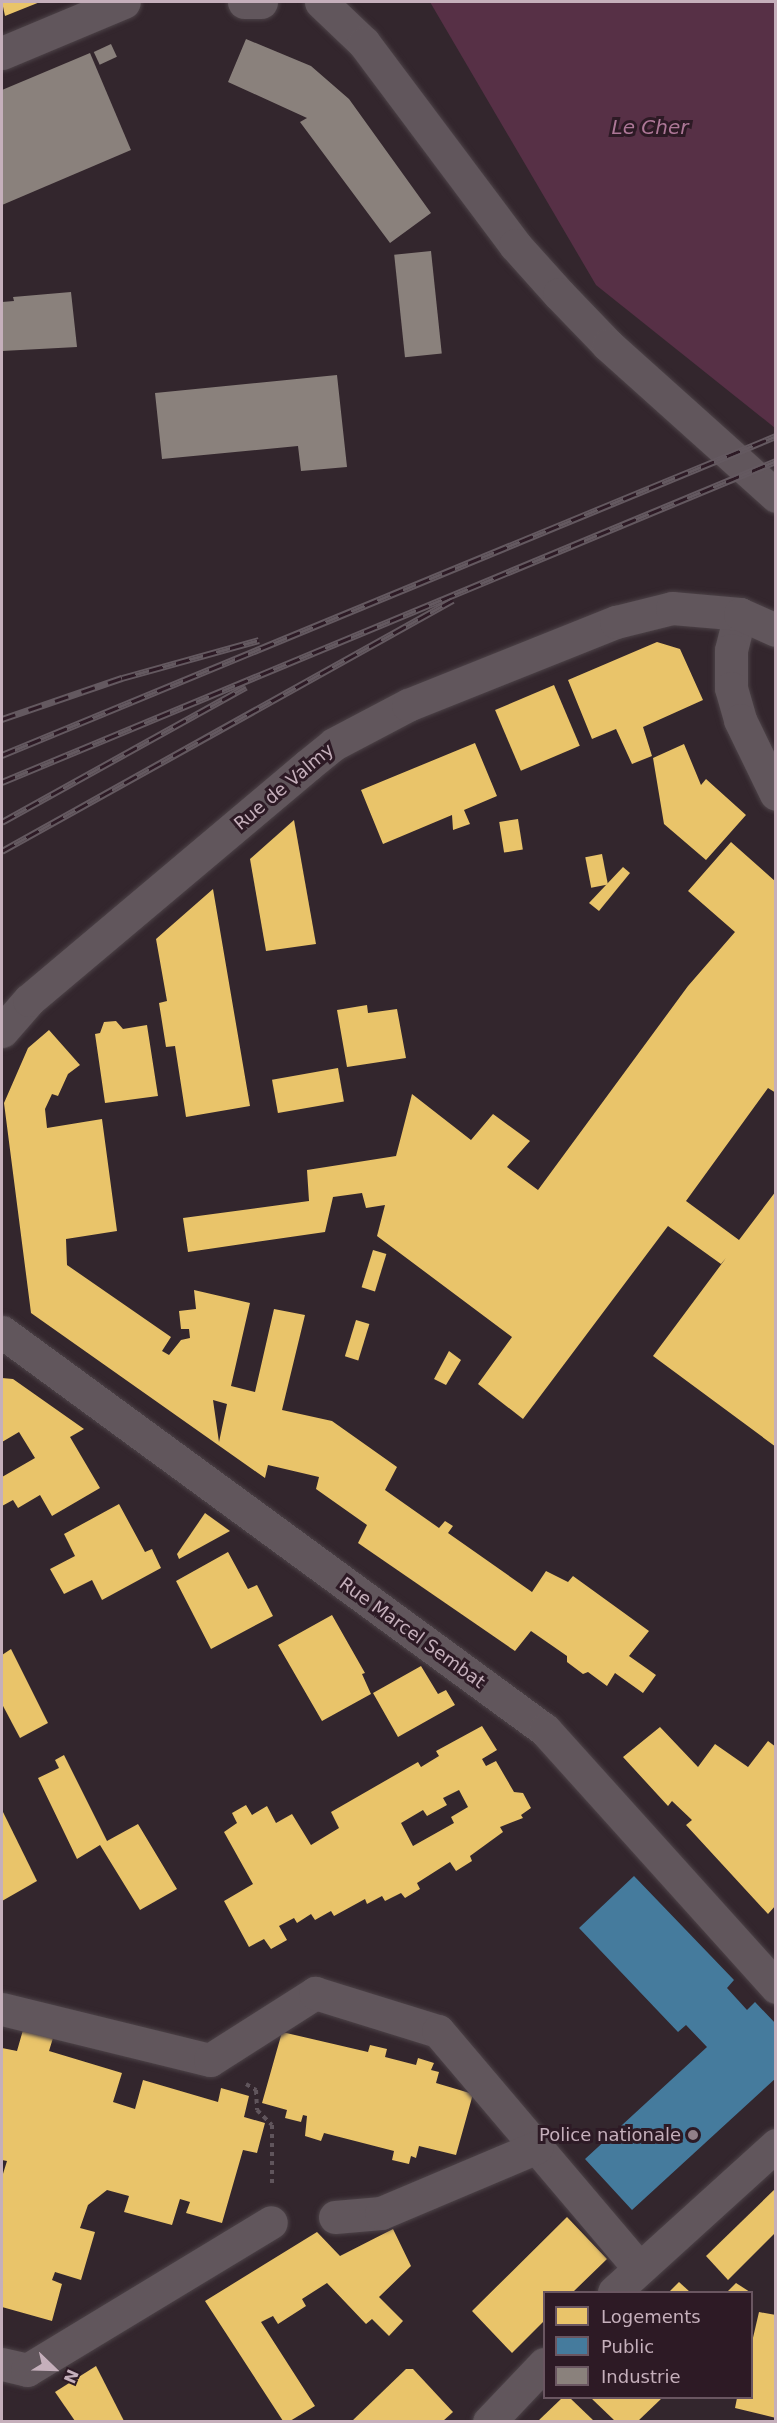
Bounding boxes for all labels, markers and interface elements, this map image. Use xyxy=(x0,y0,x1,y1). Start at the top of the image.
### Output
water label: Le Cher xyxy=(612,115,688,139)
street label: Rue de Valmy xyxy=(230,739,338,835)
street label: Rue Marcel Sembat xyxy=(335,1573,489,1693)
place label: Police nationale xyxy=(539,2124,681,2146)
marker: Police nationale xyxy=(686,2128,700,2142)
legend xyxy=(543,2291,753,2399)
text: Logements xyxy=(601,2306,701,2327)
text: Public xyxy=(601,2336,654,2357)
north arrow xyxy=(24,2339,84,2399)
text: N xyxy=(60,2366,82,2386)
text: Industrie xyxy=(601,2366,680,2387)

